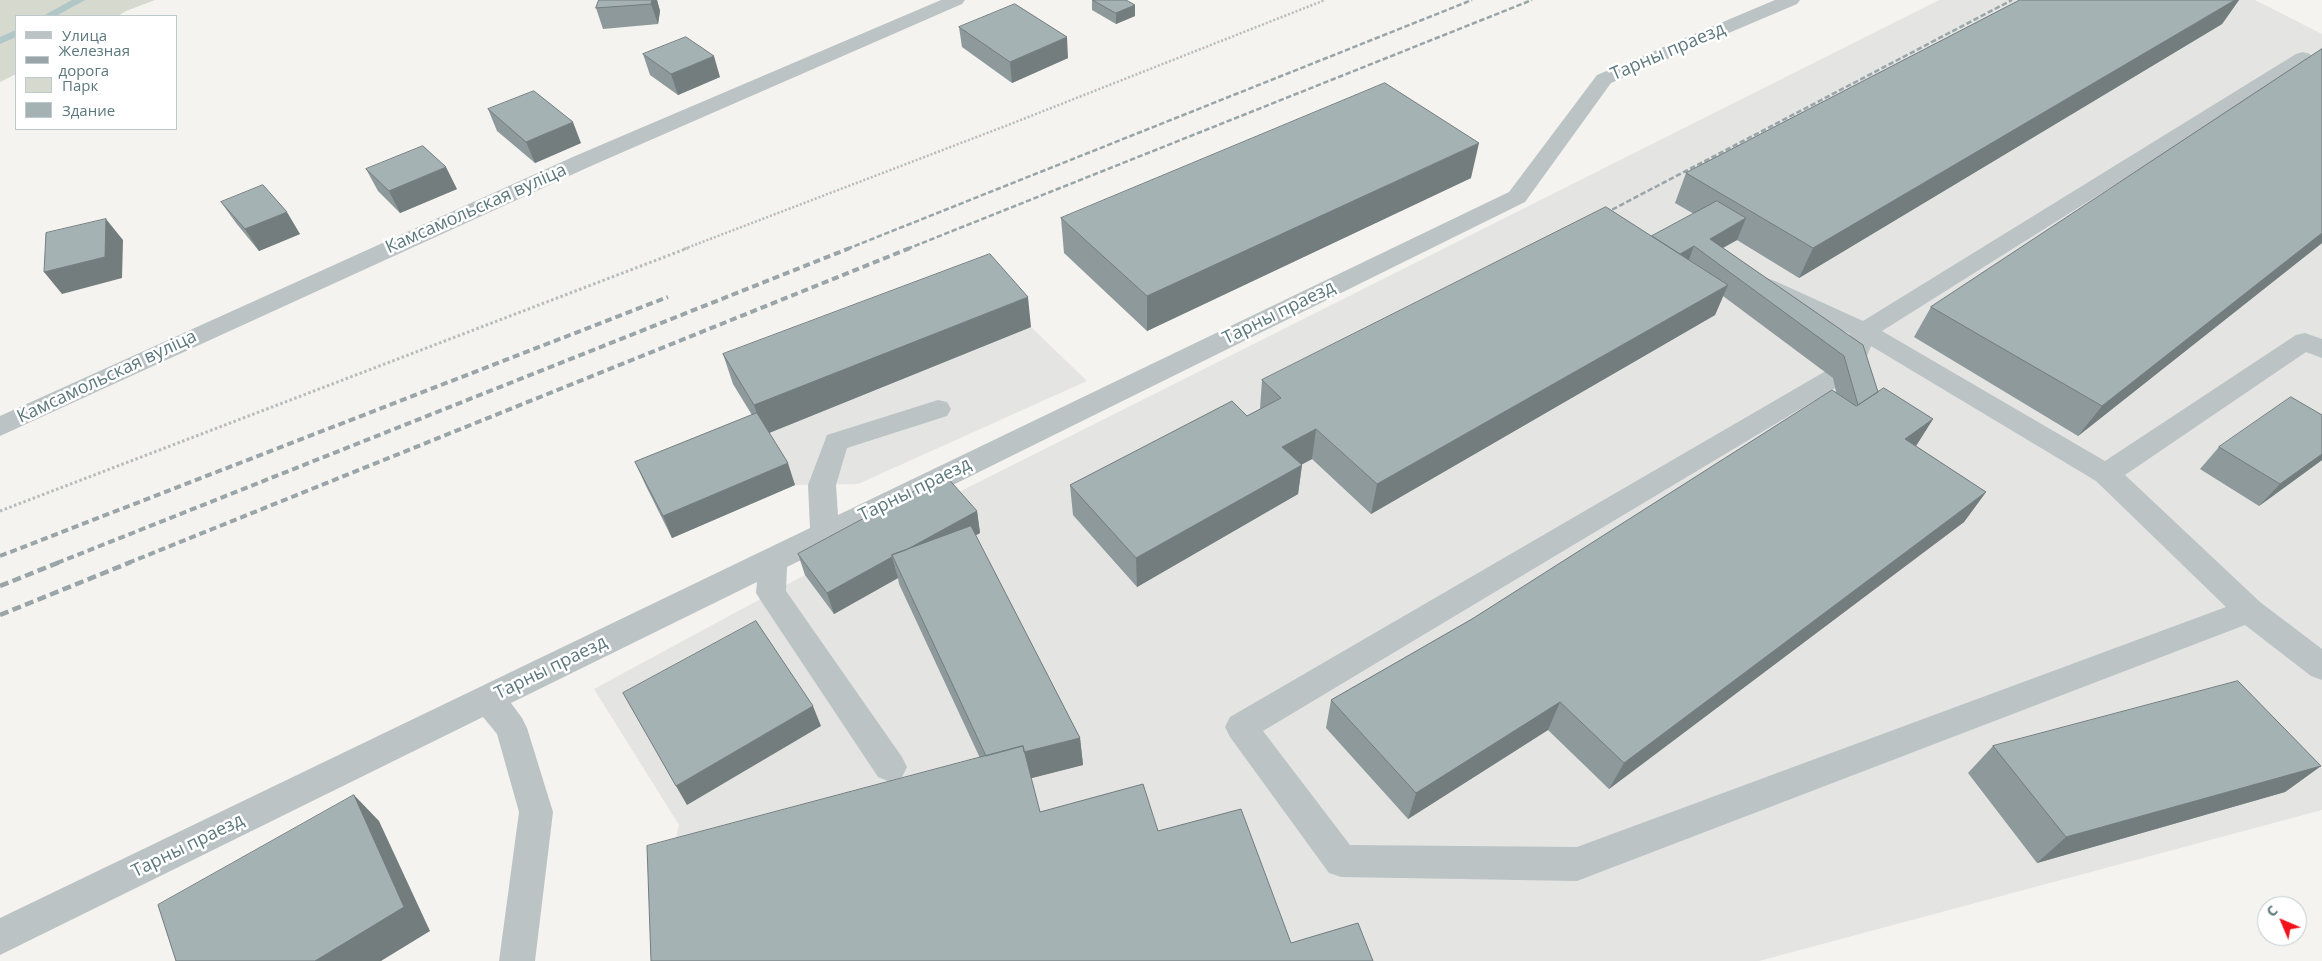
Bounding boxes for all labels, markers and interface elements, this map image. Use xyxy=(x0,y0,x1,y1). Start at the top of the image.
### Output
legend xyxy=(15,15,178,130)
street label: Тарны праезд xyxy=(1608,18,1728,86)
text: Улица xyxy=(62,25,107,45)
text: Железная дорога xyxy=(59,40,130,80)
text: Парк xyxy=(62,75,98,95)
text: Здание xyxy=(62,100,115,120)
street label: Камсамольская вуліца xyxy=(382,159,570,259)
street label: Тарны праезд xyxy=(1219,277,1339,349)
street label: Камсамольская вуліца xyxy=(14,326,200,428)
street label: Тарны праезд xyxy=(855,454,975,526)
street label: Тарны праезд xyxy=(491,632,611,704)
street label: Тарны праезд xyxy=(128,810,248,882)
north arrow xyxy=(2257,896,2307,946)
text: С xyxy=(2262,901,2282,921)

